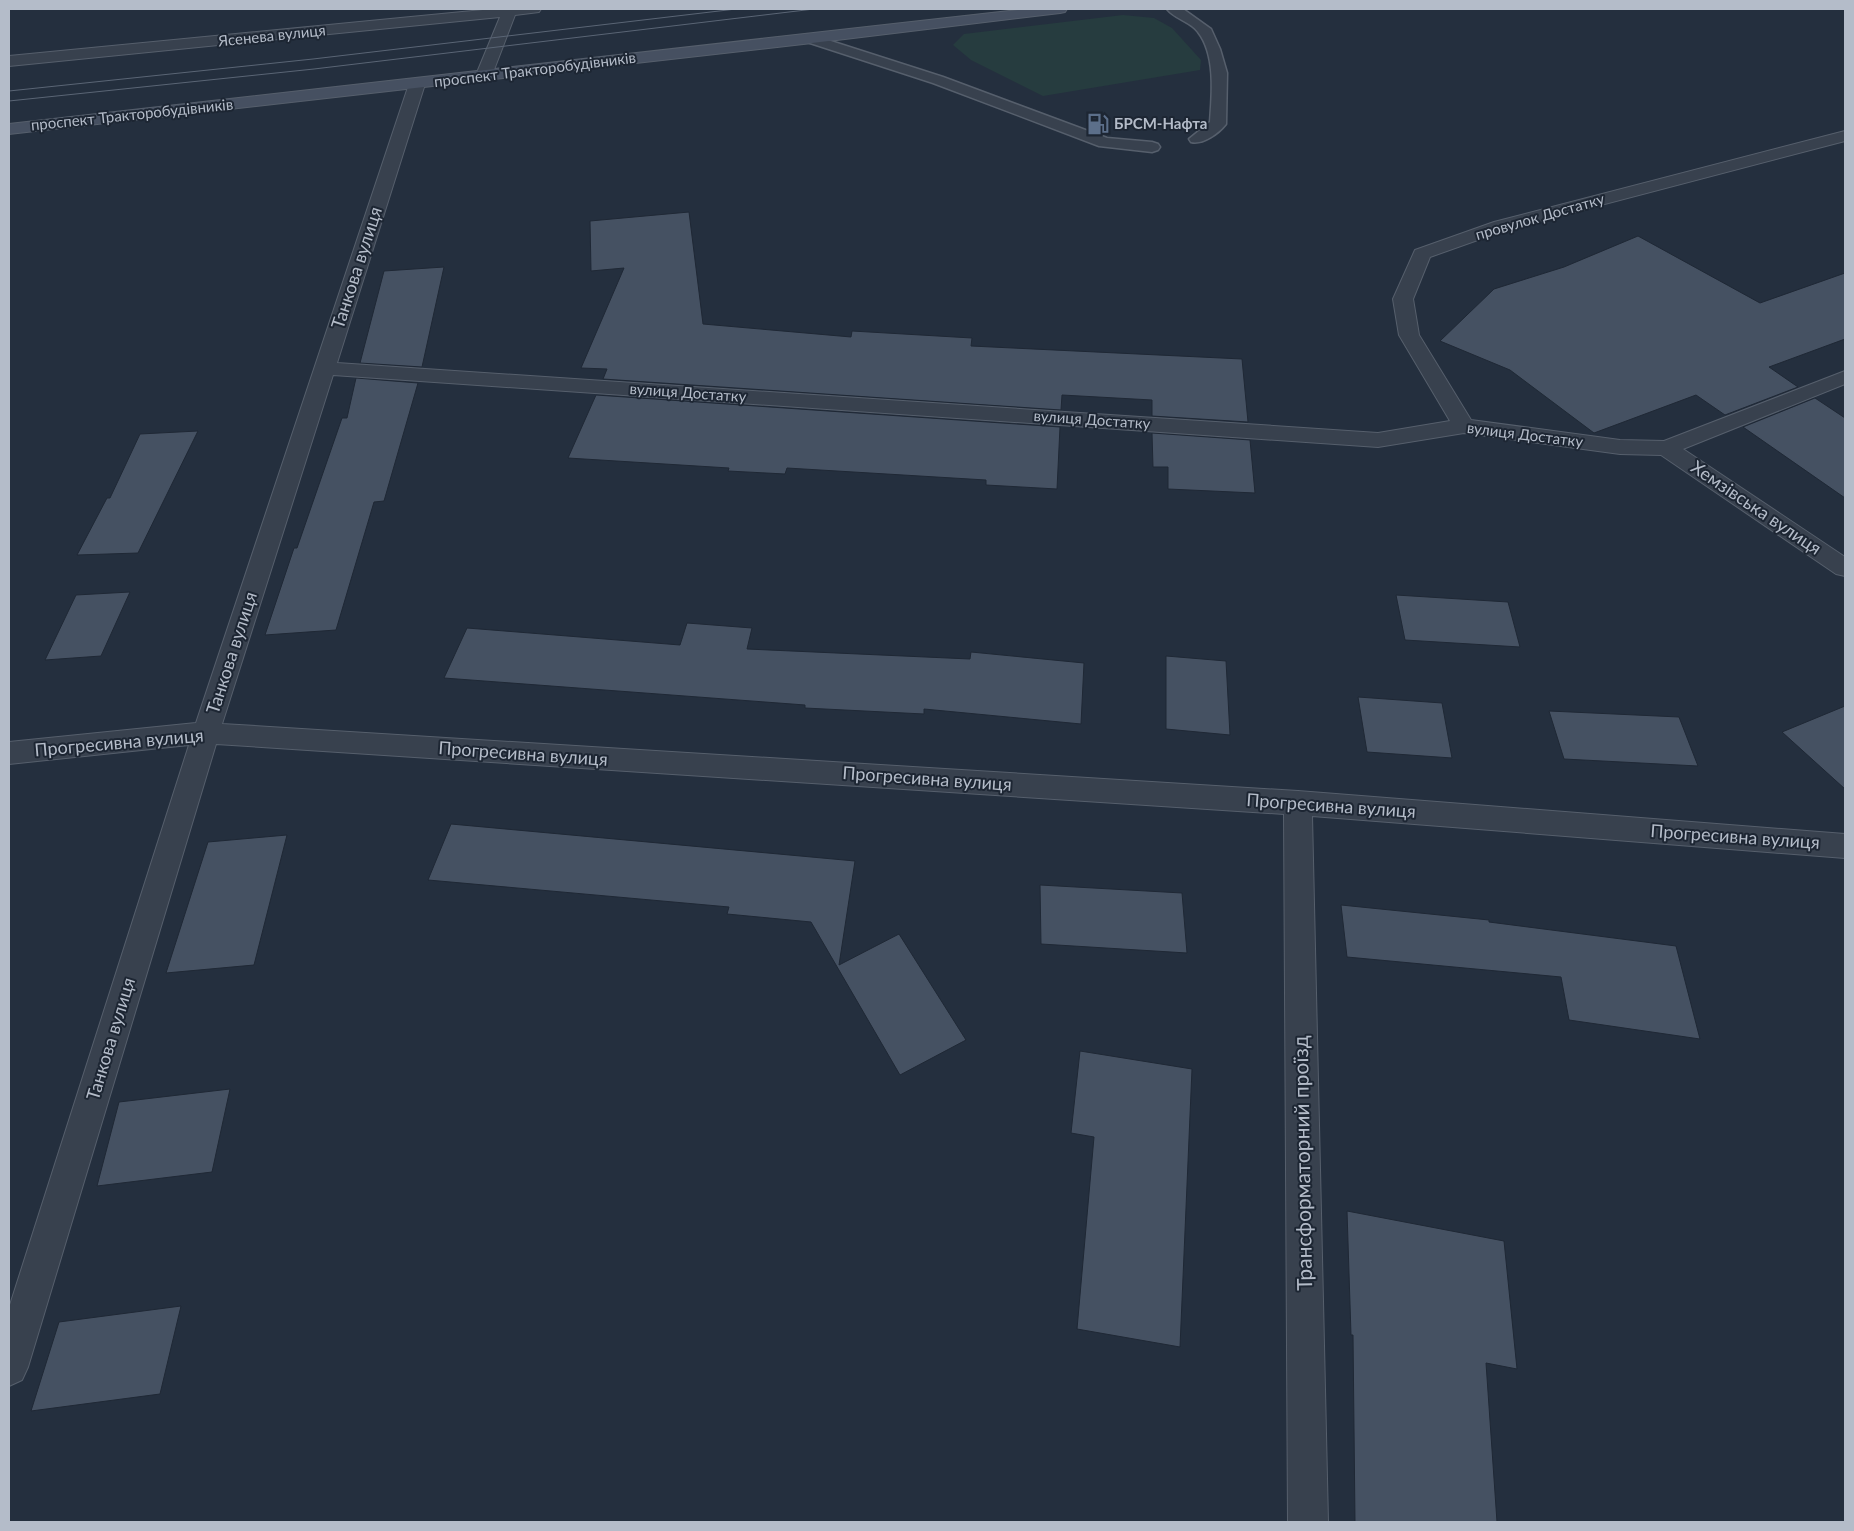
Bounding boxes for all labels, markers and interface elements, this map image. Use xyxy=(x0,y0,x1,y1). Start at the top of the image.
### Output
street label: Ясенева вулиця xyxy=(216,20,327,50)
street label: проспект Тракторобудівників xyxy=(433,48,637,90)
street label: проспект Тракторобудівників xyxy=(30,94,234,134)
fuel station icon: БРСМ-Нафта xyxy=(1085,111,1111,137)
place label: БРСМ-Нафта xyxy=(1114,114,1207,132)
street label: провулок Достатку xyxy=(1473,189,1607,243)
street label: Танкова вулиця xyxy=(326,204,386,332)
street label: вулиця Достатку xyxy=(629,379,747,405)
street label: вулиця Достатку xyxy=(1033,406,1151,432)
street label: вулиця Достатку xyxy=(1466,418,1584,450)
street label: Хемзівська вулиця xyxy=(1687,455,1826,559)
street label: Танкова вулиця xyxy=(201,589,261,717)
street label: Прогресивна вулиця xyxy=(33,724,204,760)
street label: Прогресивна вулиця xyxy=(438,736,609,770)
street label: Прогресивна вулиця xyxy=(842,761,1013,795)
street label: Прогресивна вулиця xyxy=(1246,788,1417,822)
street label: Прогресивна вулиця xyxy=(1650,819,1821,853)
street label: Танкова вулиця xyxy=(81,975,139,1103)
street label: Трансформаторний проїзд xyxy=(1287,1035,1316,1291)

